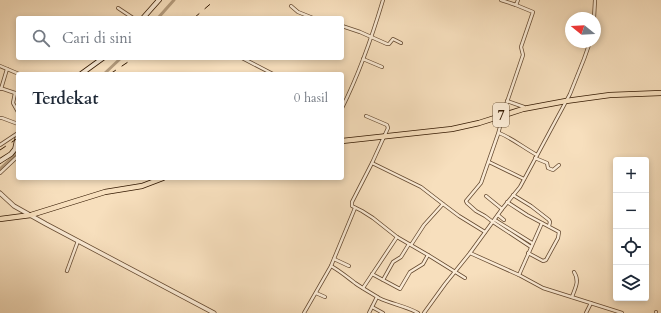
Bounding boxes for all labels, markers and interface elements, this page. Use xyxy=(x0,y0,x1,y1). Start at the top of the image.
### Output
north arrow xyxy=(565,12,601,48)
search box xyxy=(16,16,344,60)
icon: search xyxy=(30,27,52,49)
text: Cari di sini xyxy=(62,28,132,48)
text: Terdekat xyxy=(32,87,98,110)
text: 0 hasil xyxy=(294,89,328,107)
road number: 7 xyxy=(493,103,509,127)
map controls xyxy=(613,157,649,301)
button: + xyxy=(613,157,649,193)
button: − xyxy=(613,193,649,229)
button: locate xyxy=(613,229,649,265)
button: layers xyxy=(613,265,649,301)

